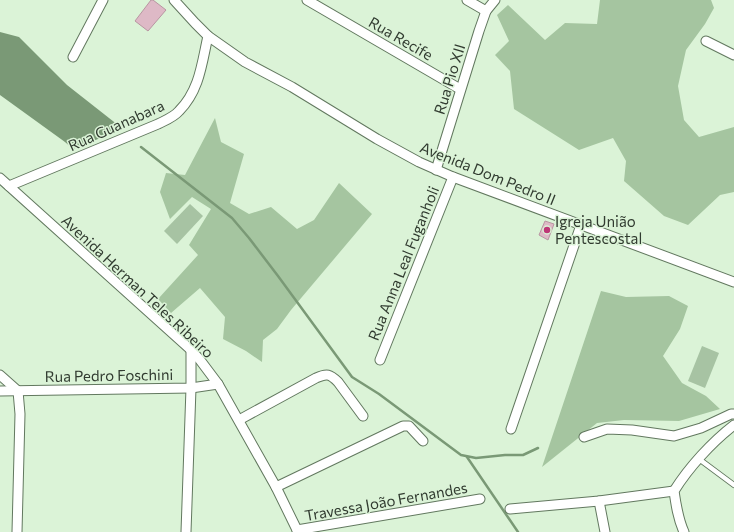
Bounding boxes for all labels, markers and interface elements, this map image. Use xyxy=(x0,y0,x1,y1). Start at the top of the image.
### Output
street label: Rua Recife xyxy=(366,12,436,64)
street label: Rua Pio XII xyxy=(430,42,468,116)
street label: Rua Guanabara xyxy=(65,96,167,154)
street label: Avenida Dom Pedro II xyxy=(418,138,558,208)
street label: Rua Anna Leal Fuganholi xyxy=(364,183,442,343)
street label: Avenida Herman Teles Ribeiro xyxy=(58,211,218,361)
place label: Igreja União Pentescostal xyxy=(555,212,642,247)
marker: Igreja União Pentescostal xyxy=(542,225,552,235)
street label: Rua Pedro Foschini xyxy=(45,365,173,385)
street label: Travessa João Fernandes xyxy=(303,478,469,524)

